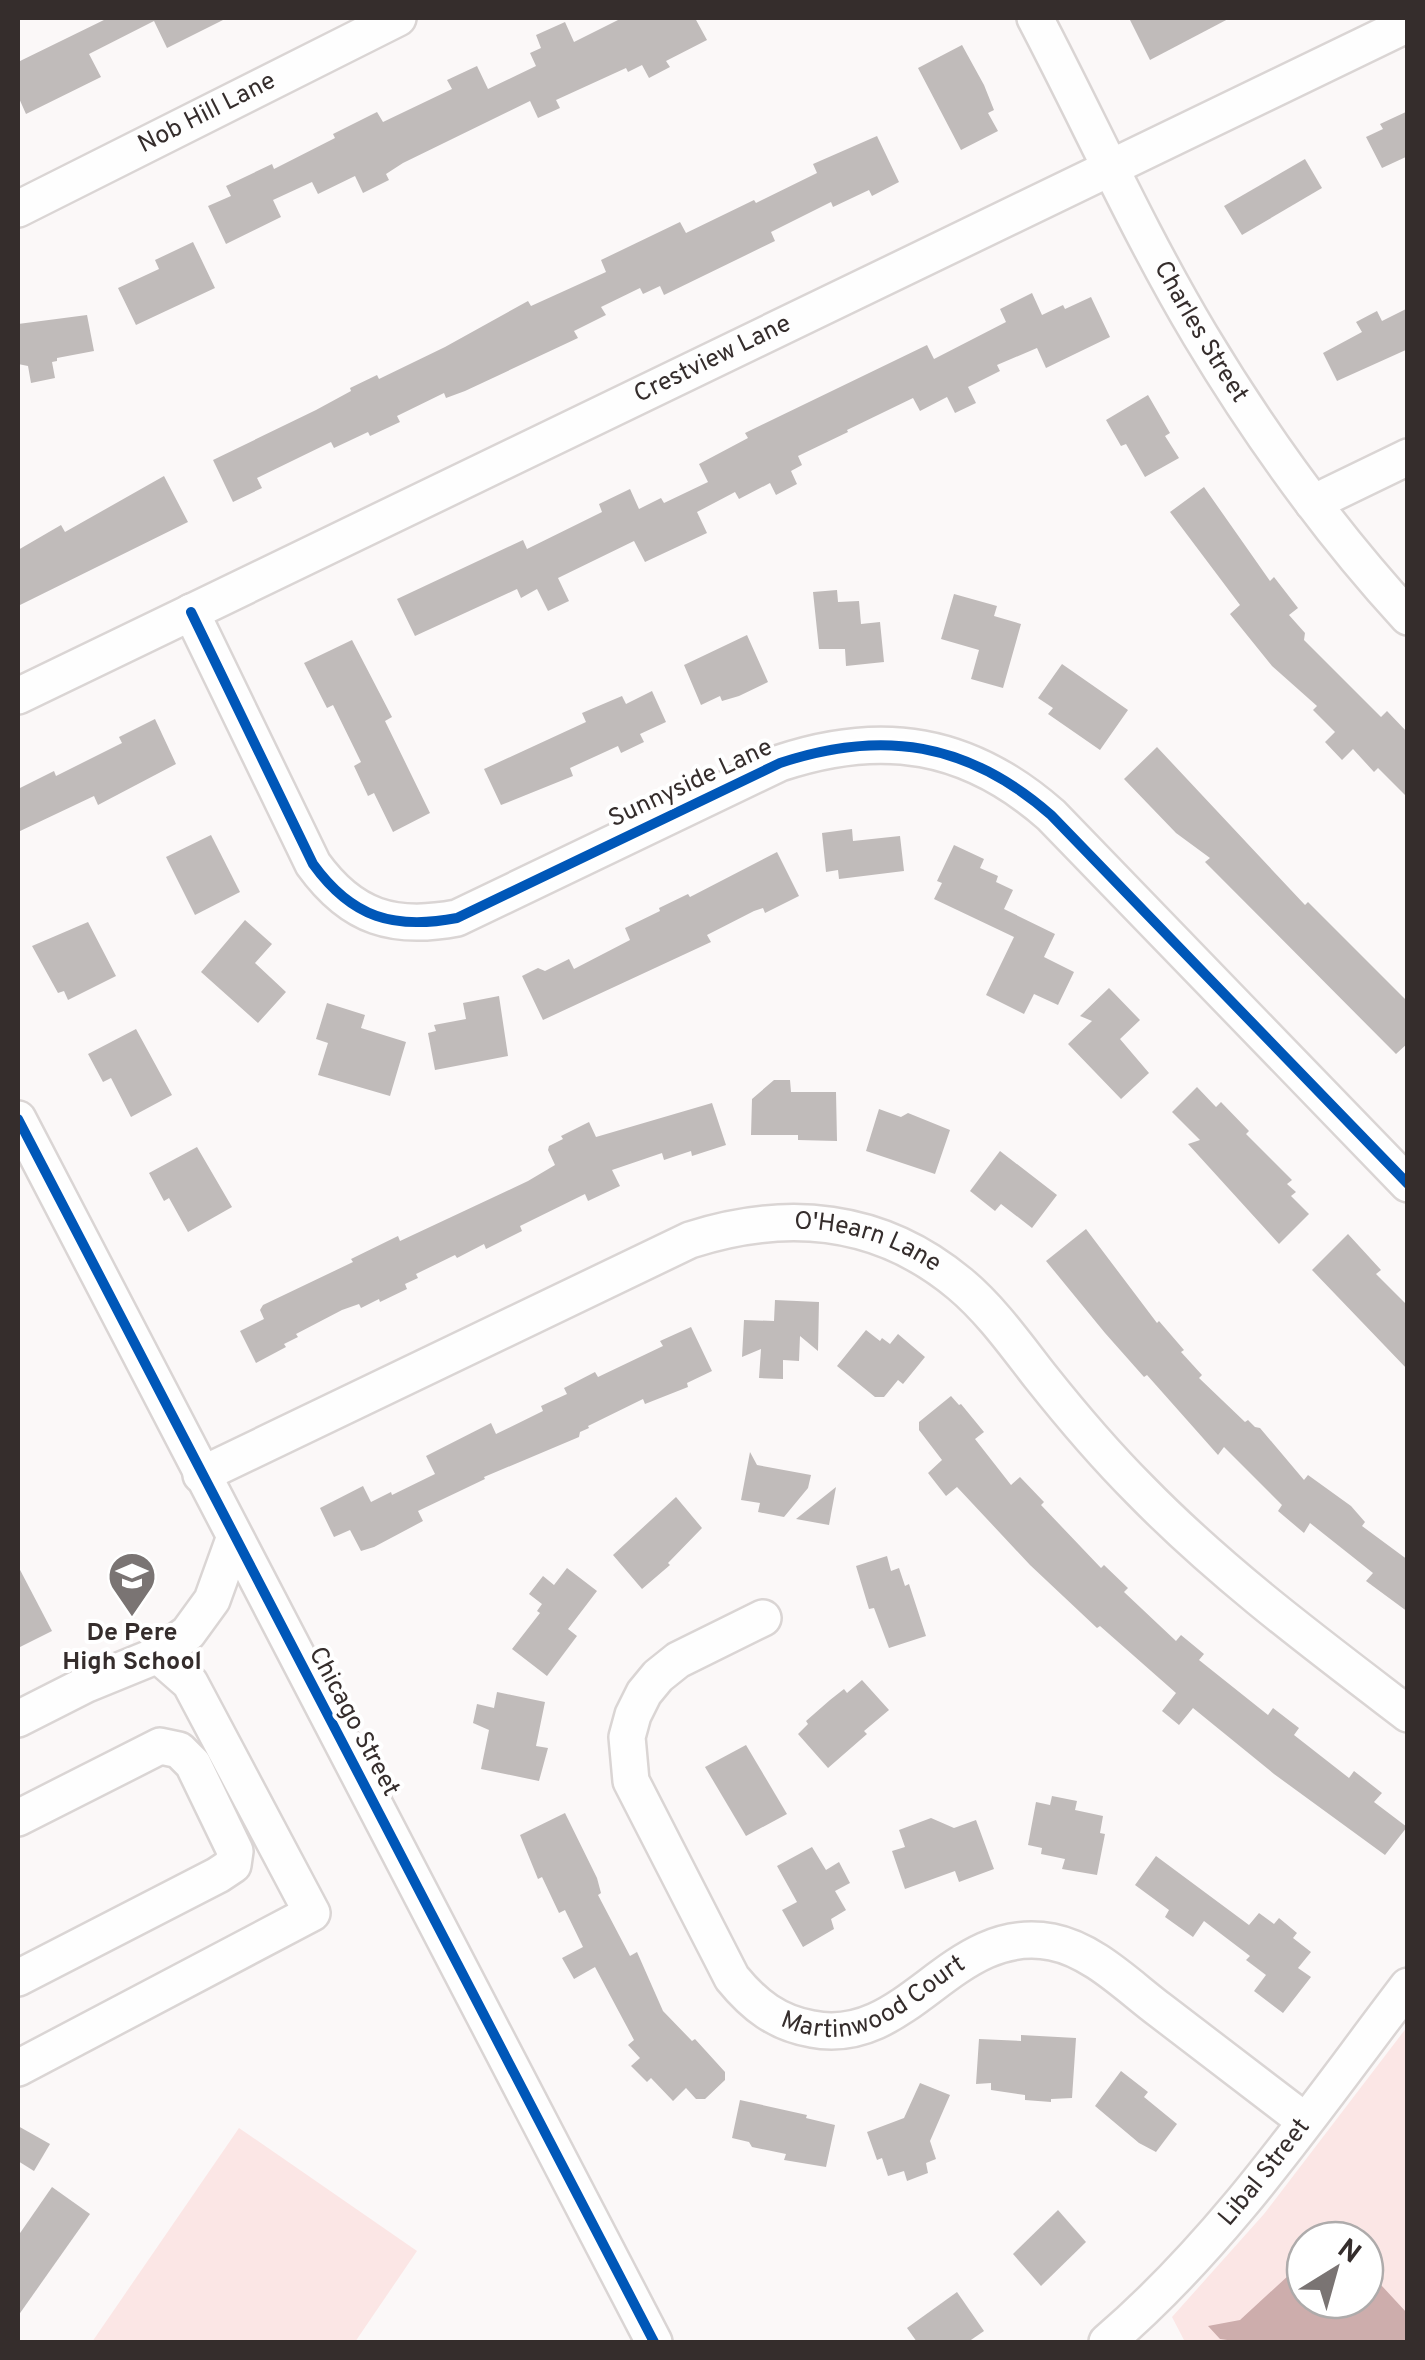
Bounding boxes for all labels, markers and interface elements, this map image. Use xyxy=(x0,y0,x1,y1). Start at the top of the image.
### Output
street label: Nob Hill Lane xyxy=(133,66,282,162)
street label: Charles Street xyxy=(1145,256,1254,409)
street label: Crestview Lane xyxy=(629,308,797,411)
street label: Sunnyside Lane xyxy=(604,732,778,836)
street label: O'Hearn Lane xyxy=(794,1206,947,1281)
school or university icon: De Pere High School xyxy=(106,1550,158,1618)
place label: De Pere High School xyxy=(62,1618,202,1679)
street label: Chicago Street xyxy=(300,1642,406,1802)
street label: Martinwood Court xyxy=(776,1949,972,2047)
street label: Libal Street xyxy=(1212,2113,1318,2233)
north arrow xyxy=(1285,2220,1385,2320)
text: N xyxy=(1329,2232,1367,2273)

